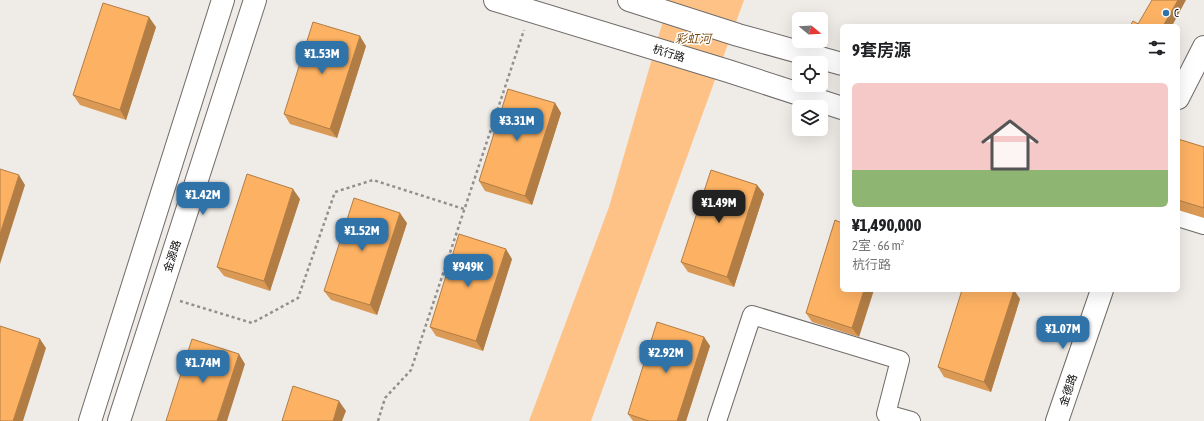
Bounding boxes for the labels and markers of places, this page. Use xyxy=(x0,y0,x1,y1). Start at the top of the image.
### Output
place label: C xyxy=(1174,7,1179,19)
marker: C xyxy=(1161,8,1171,18)
pin: ¥1.53M xyxy=(289,41,355,75)
pin: ¥3.31M xyxy=(484,108,550,142)
pin: ¥1.42M xyxy=(170,182,236,216)
pin: ¥1.49M xyxy=(686,190,752,224)
pin: ¥1.52M xyxy=(329,218,395,252)
pin: ¥949K xyxy=(440,254,496,288)
pin: ¥1.07M xyxy=(1030,316,1096,350)
pin: ¥2.92M xyxy=(633,340,699,374)
pin: ¥1.74M xyxy=(170,350,236,384)

